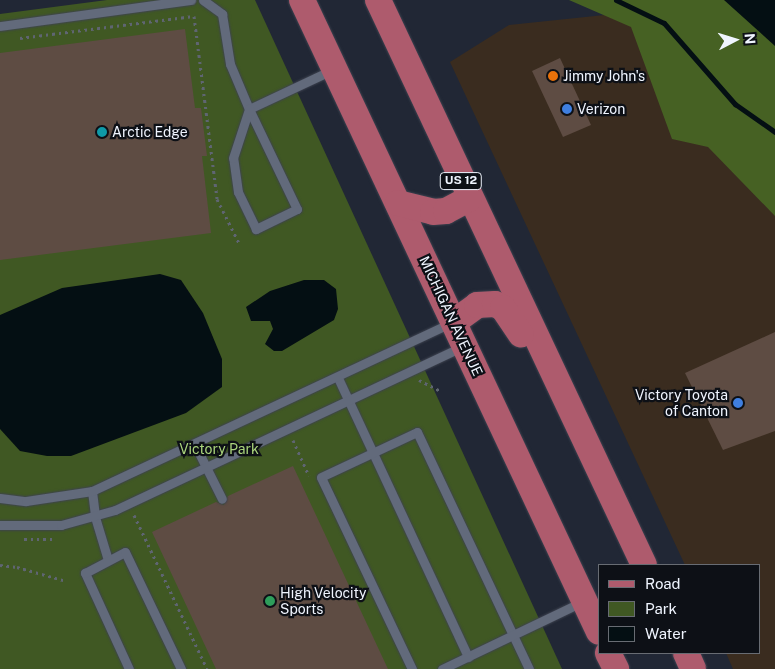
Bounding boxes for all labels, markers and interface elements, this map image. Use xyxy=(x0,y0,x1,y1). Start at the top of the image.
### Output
north arrow xyxy=(710,15,760,65)
text: N xyxy=(741,33,758,45)
place label: Jimmy John's xyxy=(563,68,645,84)
marker: Jimmy John's xyxy=(547,70,559,82)
place label: Verizon xyxy=(577,101,625,117)
marker: Verizon xyxy=(561,103,573,115)
place label: Arctic Edge xyxy=(112,124,188,140)
marker: Arctic Edge xyxy=(96,126,108,138)
road number: US 12 xyxy=(440,172,482,190)
street label: MICHIGAN AVENUE xyxy=(416,253,486,379)
place label: Victory Toyota of Canton xyxy=(635,387,728,420)
marker: Victory Toyota of Canton xyxy=(732,397,744,409)
park label: Victory Park xyxy=(179,441,259,457)
legend xyxy=(598,564,760,654)
text: Road xyxy=(645,575,681,592)
place label: High Velocity Sports xyxy=(280,585,367,618)
marker: High Velocity Sports xyxy=(264,595,276,607)
text: Park xyxy=(645,600,677,617)
text: Water xyxy=(645,625,687,642)

